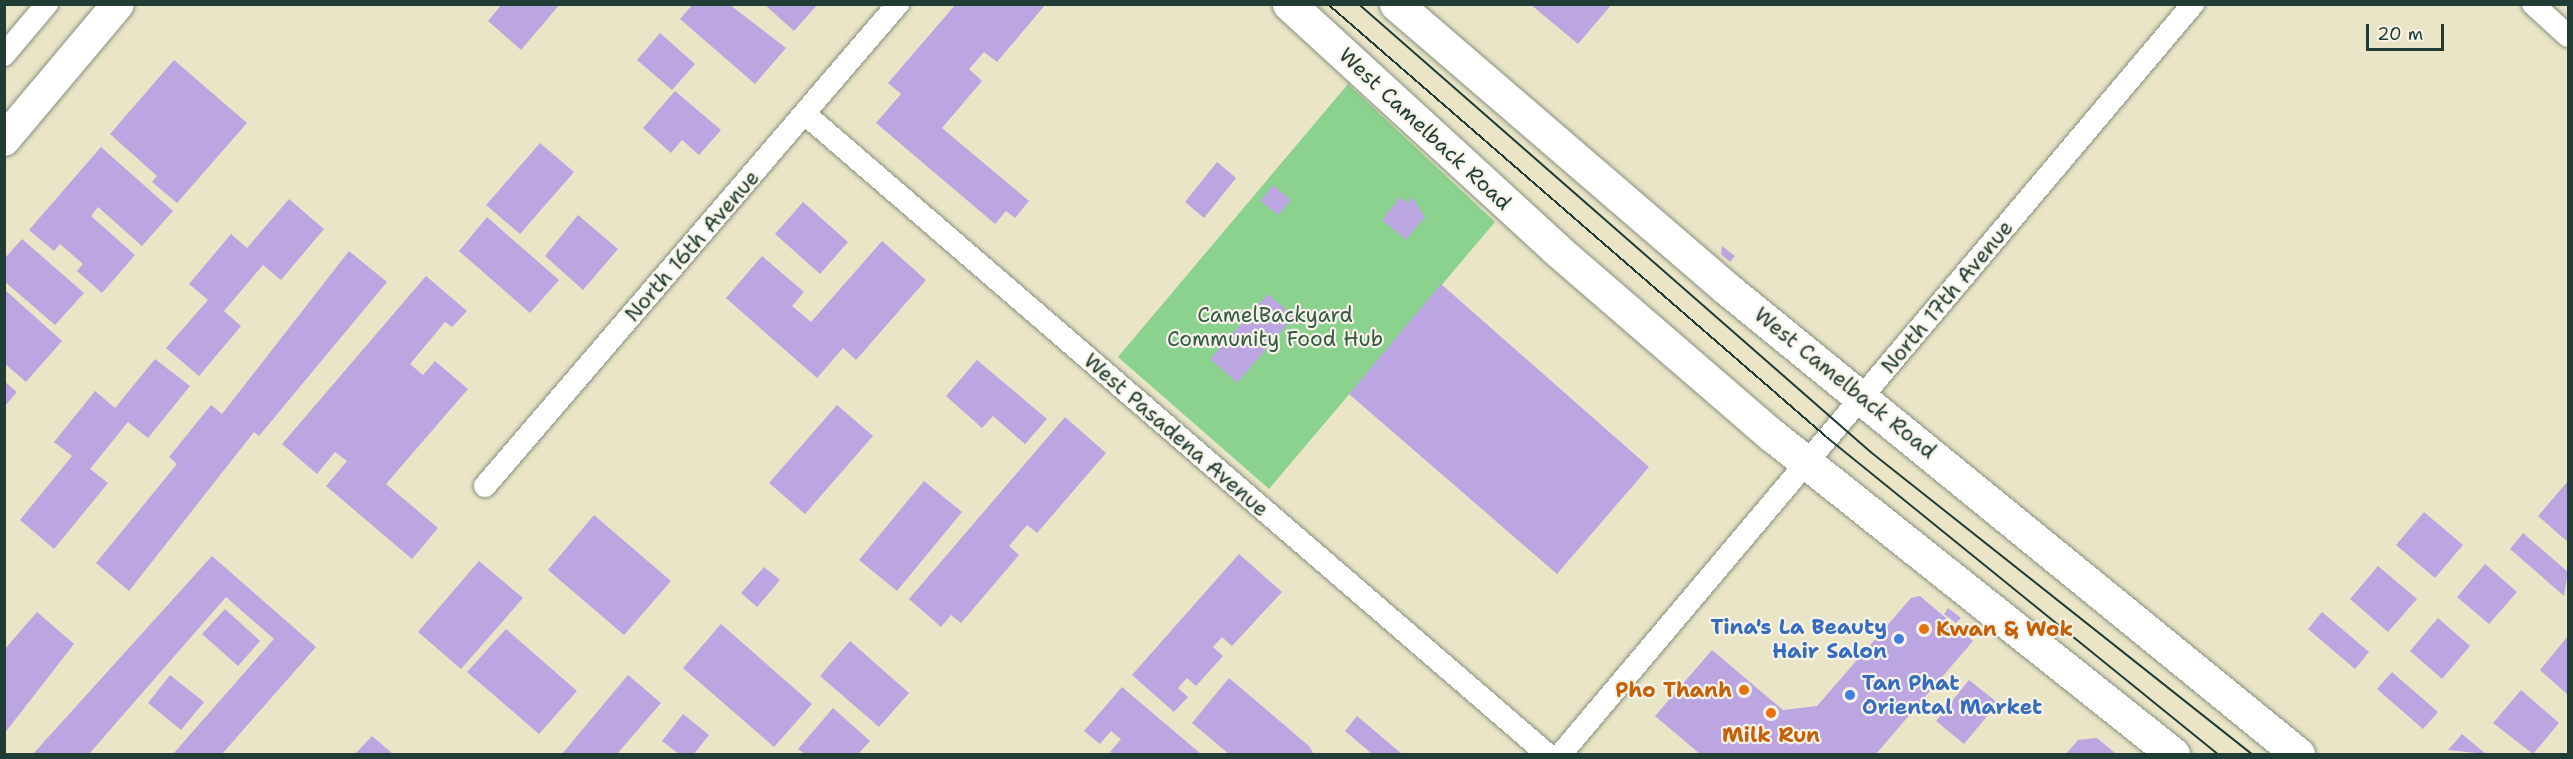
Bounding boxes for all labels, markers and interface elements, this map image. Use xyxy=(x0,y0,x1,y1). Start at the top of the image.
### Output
scale bar xyxy=(2369,12,2447,50)
text: 20 m xyxy=(2377,22,2423,46)
street label: West Camelback Road xyxy=(1334,43,1516,215)
street label: North 16th Avenue xyxy=(619,165,765,327)
street label: North 17th Avenue xyxy=(1876,215,2018,379)
park label: CamelBackyard Community Food Hub xyxy=(1167,302,1383,352)
street label: West Camelback Road xyxy=(1749,302,1941,464)
street label: West Pasadena Avenue xyxy=(1079,348,1273,522)
place label: Tina's La Beauty Hair Salon xyxy=(1711,614,1887,664)
place label: Kwan & Wok xyxy=(1936,616,2073,642)
marker: Kwan & Wok xyxy=(1917,622,1931,636)
marker: Tina's La Beauty Hair Salon xyxy=(1892,632,1906,646)
place label: Tan Phat Oriental Market xyxy=(1862,670,2042,720)
place label: Pho Thanh xyxy=(1615,677,1732,703)
marker: Pho Thanh xyxy=(1737,683,1751,697)
marker: Tan Phat Oriental Market xyxy=(1843,688,1857,702)
marker: Milk Run xyxy=(1764,706,1778,720)
place label: Milk Run xyxy=(1722,722,1820,748)

